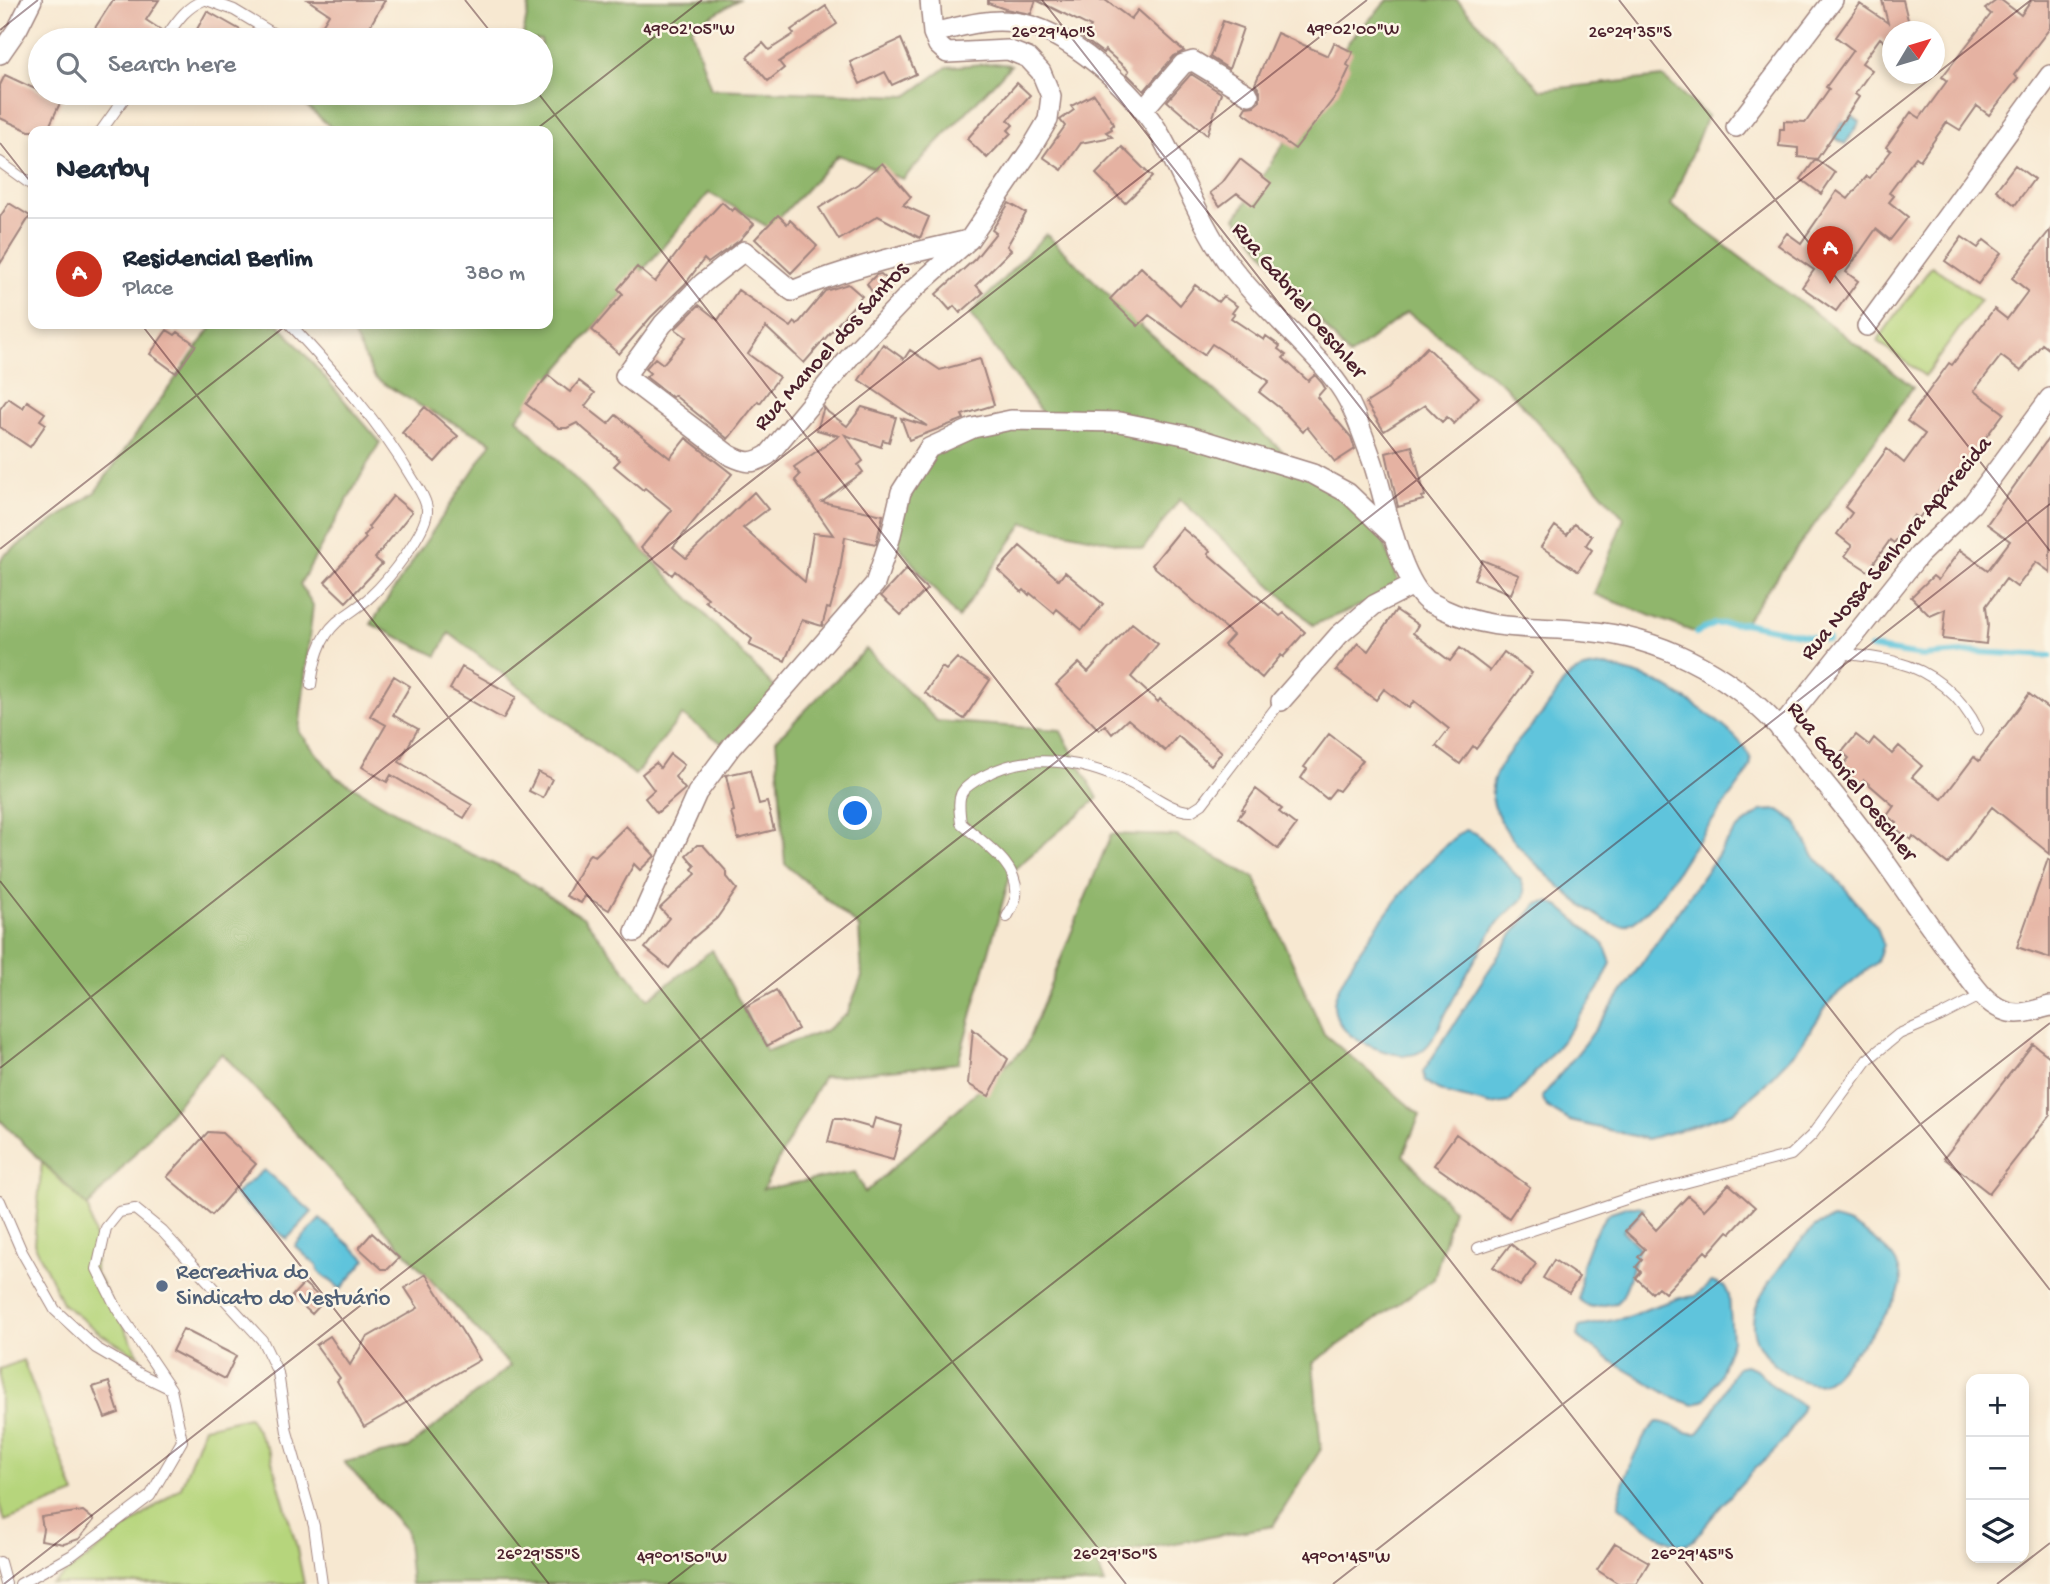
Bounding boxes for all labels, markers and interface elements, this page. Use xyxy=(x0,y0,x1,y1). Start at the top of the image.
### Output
text: 49°02'05"W xyxy=(643,20,735,41)
text: 49°02'00"W xyxy=(1307,20,1399,41)
north arrow xyxy=(1882,21,1945,84)
text: 26°29'40"S xyxy=(1011,23,1095,44)
text: 26°29'35"S xyxy=(1588,23,1672,44)
search box xyxy=(28,28,553,105)
icon: search xyxy=(52,48,90,86)
text: Search here xyxy=(108,51,236,82)
text: Nearby xyxy=(56,154,149,189)
street label: Rua Gabriel Oeschler xyxy=(1225,217,1372,386)
pin: A xyxy=(1807,226,1853,284)
text: Residencial Berlim xyxy=(123,245,313,276)
street label: Rua Manoel dos Santos xyxy=(749,256,915,437)
text: A xyxy=(72,261,86,288)
text: 380 m xyxy=(466,261,525,288)
text: Place xyxy=(123,276,173,303)
street label: Rua Nossa Senhora Aparecida xyxy=(1795,431,1999,666)
street label: Rua Gabriel Oeschler xyxy=(1780,697,1923,869)
your location xyxy=(838,796,872,830)
place label: Recreativa do Sindicato do Vestuário xyxy=(176,1260,390,1313)
marker: Recreativa do Sindicato do Vestuário xyxy=(154,1278,170,1294)
map controls xyxy=(1966,1374,2029,1563)
button: + xyxy=(1966,1374,2029,1437)
button: − xyxy=(1966,1437,2029,1500)
button: layers xyxy=(1966,1500,2029,1563)
text: 26°29'55"S xyxy=(496,1545,580,1566)
text: 26°29'50"S xyxy=(1073,1545,1158,1566)
text: 26°29'45"S xyxy=(1651,1545,1734,1566)
text: 49°01'50"W xyxy=(637,1548,727,1569)
text: 49°01'45"W xyxy=(1302,1548,1390,1569)

